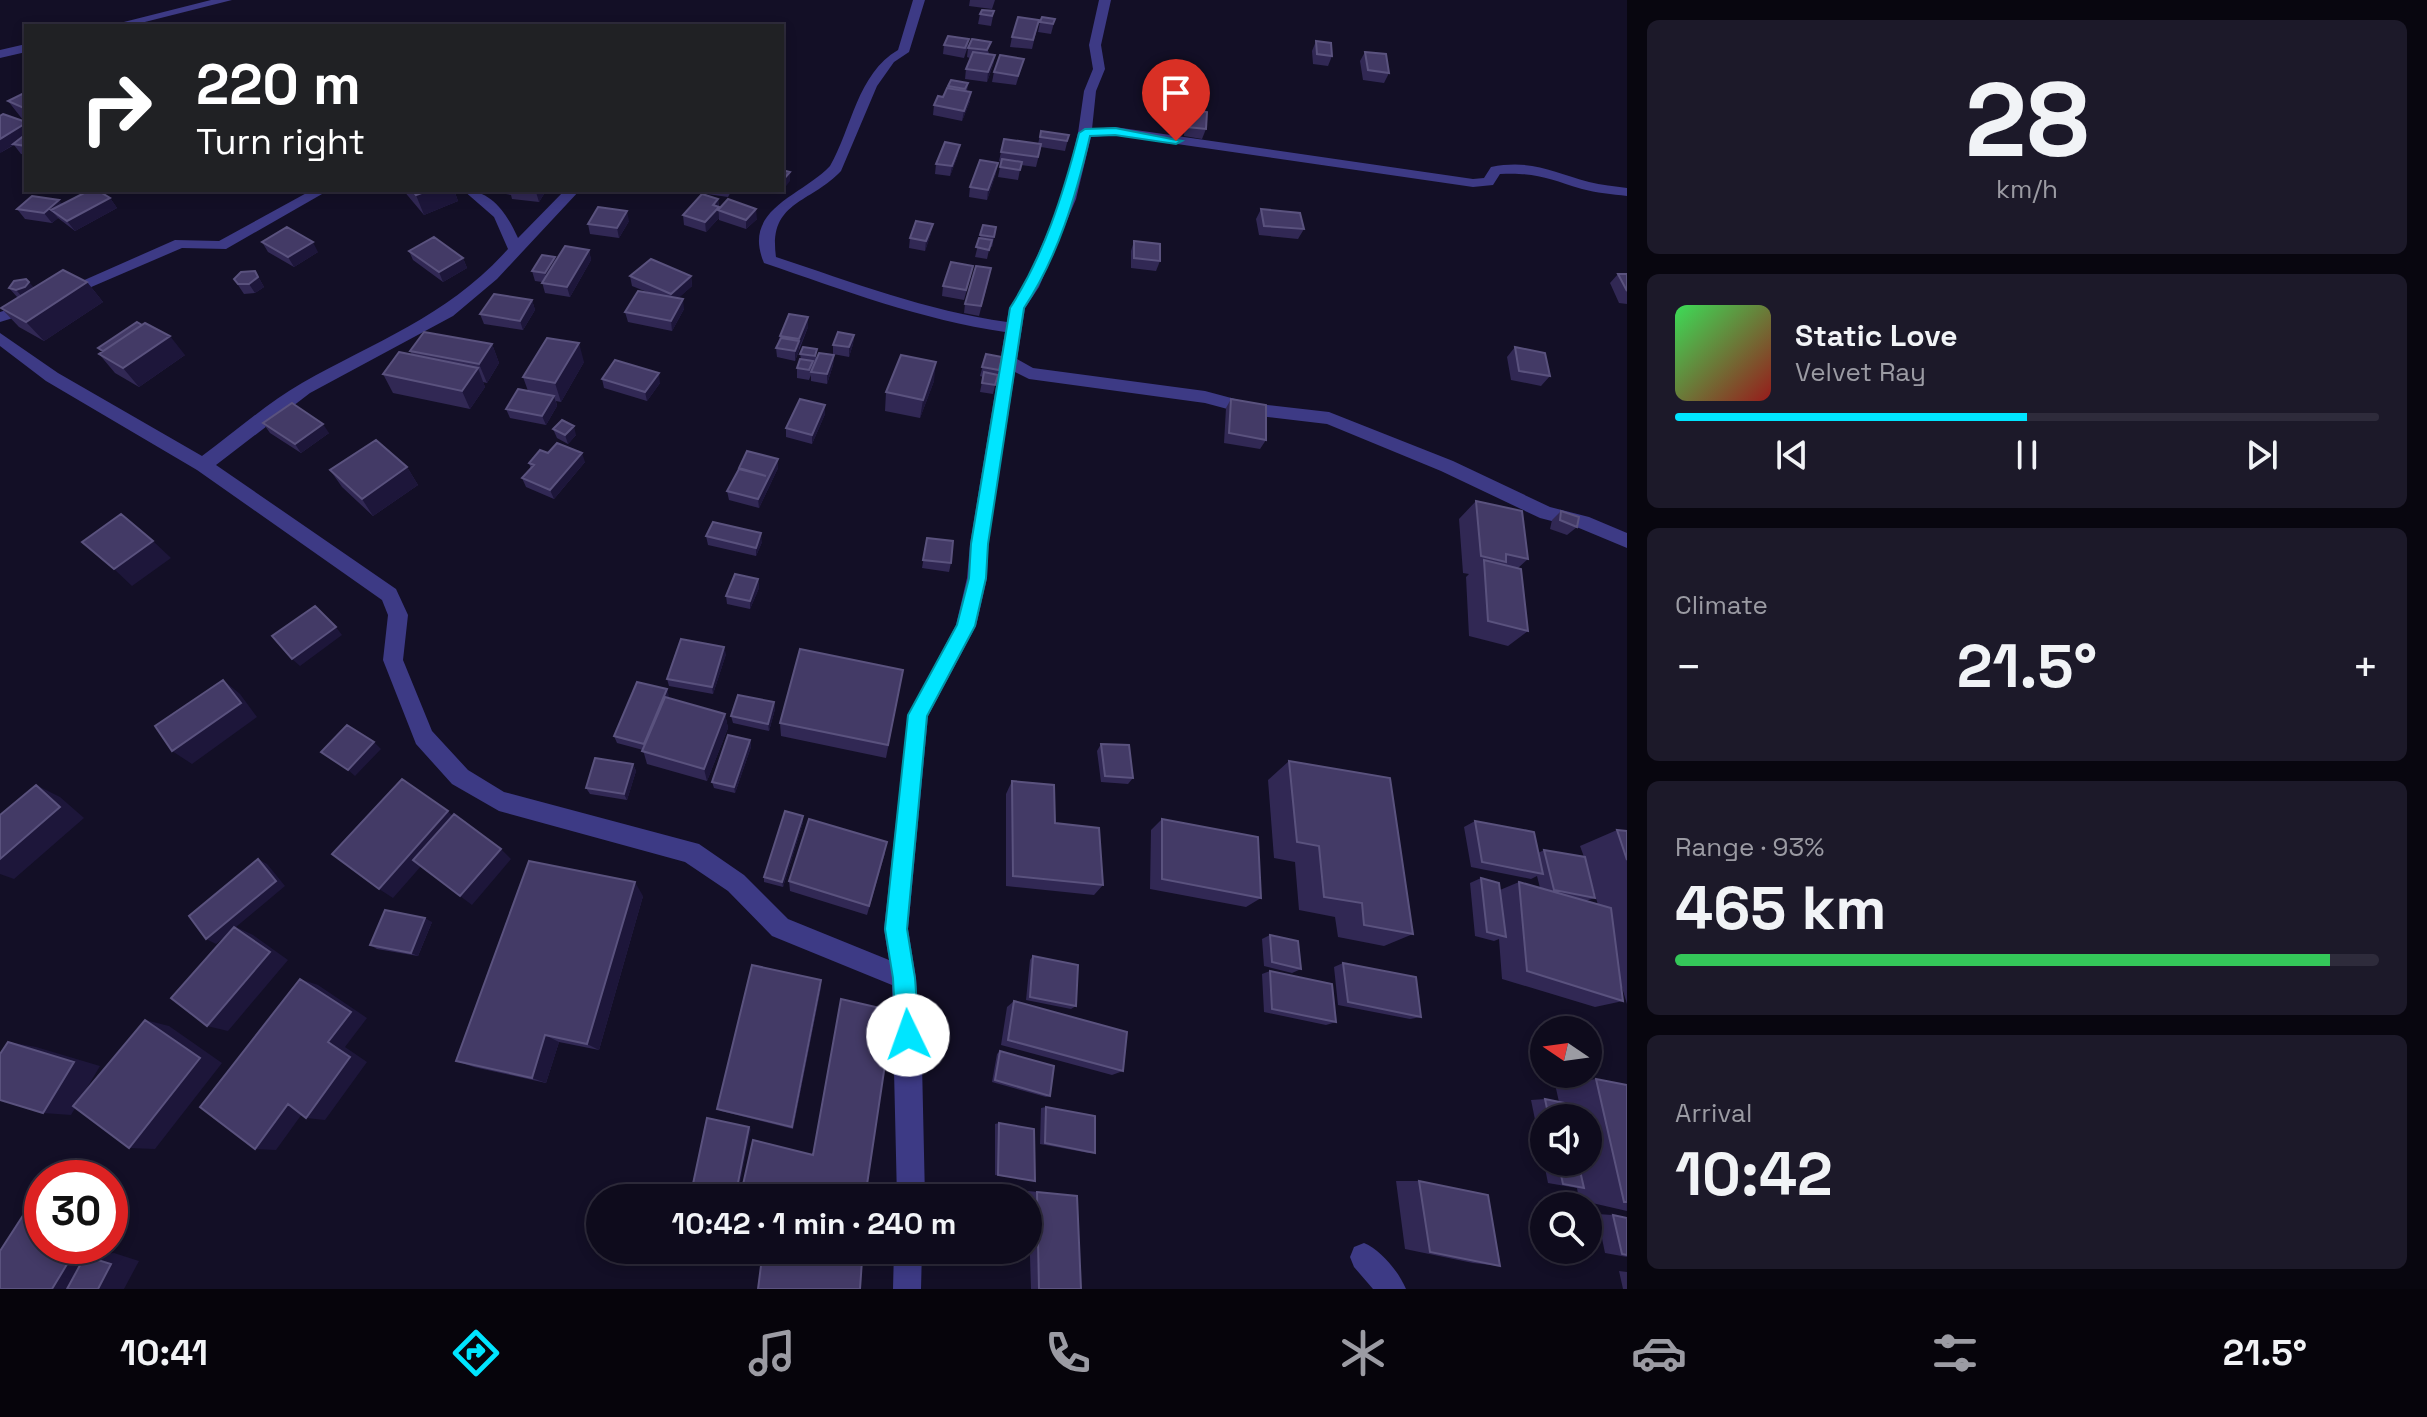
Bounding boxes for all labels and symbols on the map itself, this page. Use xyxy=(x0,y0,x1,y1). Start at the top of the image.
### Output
pin xyxy=(1142,59,1210,141)
position arrow xyxy=(866,993,950,1077)
north arrow xyxy=(1530,1016,1602,1088)
speed limit sign: 30 xyxy=(24,1160,128,1264)

